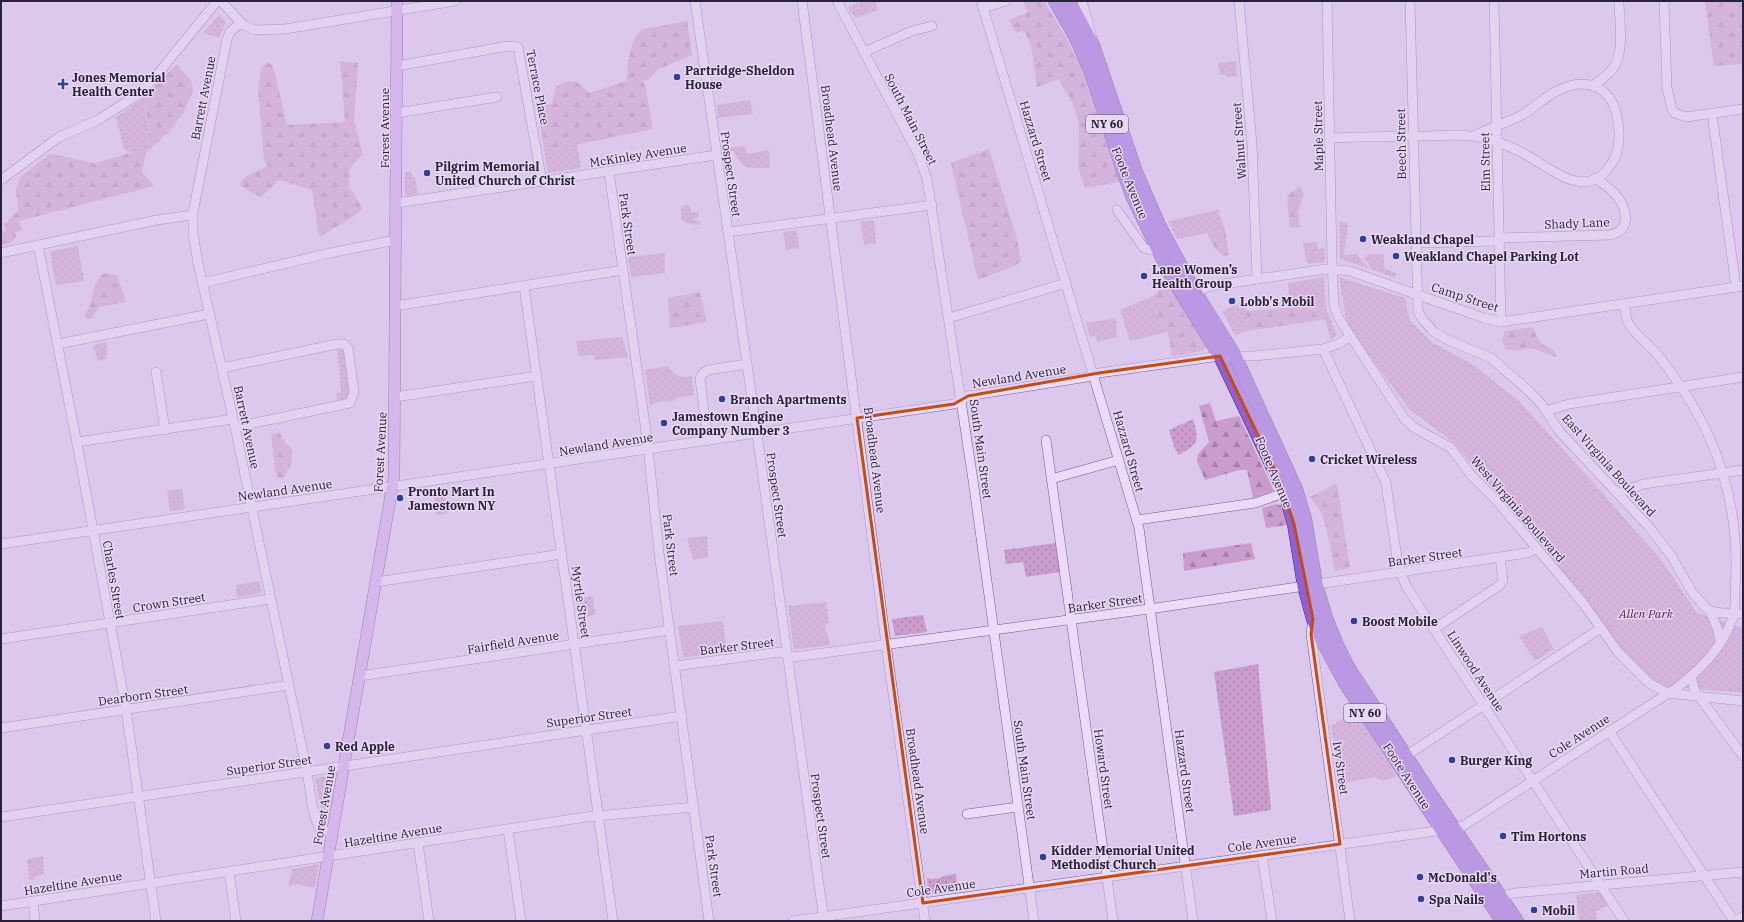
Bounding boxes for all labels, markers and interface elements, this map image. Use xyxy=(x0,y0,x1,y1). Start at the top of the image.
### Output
street label: Terrace Place xyxy=(523,48,553,126)
street label: Barrett Avenue xyxy=(188,55,218,141)
place label: Partridge-Sheldon House xyxy=(685,63,795,92)
place label: Jones Memorial Health Center xyxy=(72,70,166,99)
street label: South Main Street xyxy=(881,71,941,167)
marker: Partridge-Sheldon House xyxy=(672,72,682,82)
marker: Jones Memorial Health Center xyxy=(57,78,69,90)
street label: Broadhead Avenue xyxy=(818,84,846,192)
street label: Forest Avenue xyxy=(377,88,392,168)
street label: Hazzard Street xyxy=(1017,99,1055,183)
street label: Maple Street xyxy=(1310,100,1326,172)
street label: Walnut Street xyxy=(1229,102,1249,180)
street label: Beech Street xyxy=(1393,108,1409,180)
road number: NY 60 xyxy=(1086,115,1128,133)
street label: Prospect Street xyxy=(718,130,744,218)
street label: Elm Street xyxy=(1477,132,1493,192)
street label: McKinley Avenue xyxy=(588,140,688,170)
street label: Foote Avenue xyxy=(1109,145,1151,221)
place label: Pilgrim Memorial United Church of Christ xyxy=(435,159,576,188)
marker: Pilgrim Memorial United Church of Christ xyxy=(422,168,432,178)
street label: Park Street xyxy=(616,192,640,256)
street label: Shady Lane xyxy=(1544,214,1610,232)
place label: Weakland Chapel xyxy=(1371,232,1474,247)
marker: Weakland Chapel xyxy=(1358,234,1368,244)
place label: Weakland Chapel Parking Lot xyxy=(1404,249,1579,264)
marker: Weakland Chapel Parking Lot xyxy=(1391,251,1401,261)
place label: Lane Women’s Health Group xyxy=(1152,262,1237,291)
marker: Lane Women’s Health Group xyxy=(1139,271,1149,281)
street label: Camp Street xyxy=(1430,279,1500,315)
place label: Lobb's Mobil xyxy=(1240,294,1315,309)
marker: Lobb's Mobil xyxy=(1227,296,1237,306)
street label: Newland Avenue xyxy=(971,361,1067,391)
street label: Barrett Avenue xyxy=(231,384,263,470)
place label: Branch Apartments xyxy=(730,392,847,407)
marker: Branch Apartments xyxy=(717,394,727,404)
street label: South Main Street xyxy=(967,398,995,500)
street label: Broadhead Avenue xyxy=(861,406,889,514)
place label: Jamestown Engine Company Number 3 xyxy=(672,409,790,438)
street label: Hazzard Street xyxy=(1110,409,1148,493)
street label: Forest Avenue xyxy=(370,411,390,493)
street label: East Virginia Boulevard xyxy=(1559,411,1659,519)
marker: Jamestown Engine Company Number 3 xyxy=(659,418,669,428)
street label: Newland Avenue xyxy=(558,429,654,459)
street label: Foote Avenue xyxy=(1252,434,1296,510)
street label: Prospect Street xyxy=(764,451,790,539)
place label: Cricket Wireless xyxy=(1320,452,1417,467)
street label: West Virginia Boulevard xyxy=(1468,453,1568,565)
marker: Cricket Wireless xyxy=(1307,454,1317,464)
street label: Newland Avenue xyxy=(237,476,333,504)
place label: Pronto Mart In Jamestown NY xyxy=(408,484,496,513)
marker: Pronto Mart In Jamestown NY xyxy=(395,493,405,503)
street label: Park Street xyxy=(660,513,682,577)
street label: Charles Street xyxy=(100,540,128,620)
street label: Barker Street xyxy=(1387,544,1463,570)
street label: Myrtle Street xyxy=(568,565,594,639)
street label: Crown Street xyxy=(132,589,206,615)
street label: Barker Street xyxy=(1067,590,1143,616)
park label: Allen Park xyxy=(1618,606,1674,621)
place label: Boost Mobile xyxy=(1362,614,1438,629)
marker: Boost Mobile xyxy=(1349,616,1359,626)
street label: Fairfield Avenue xyxy=(466,627,560,657)
street label: Linwood Avenue xyxy=(1444,628,1508,714)
street label: Barker Street xyxy=(699,634,775,658)
street label: Dearborn Street xyxy=(97,681,189,709)
street label: Superior Street xyxy=(545,704,633,730)
road number: NY 60 xyxy=(1344,704,1386,722)
street label: Cole Avenue xyxy=(1546,711,1612,761)
street label: South Main Street xyxy=(1011,719,1039,821)
street label: Broadhead Avenue xyxy=(903,727,933,835)
street label: Howard Street xyxy=(1091,728,1117,810)
street label: Hazzard Street xyxy=(1172,728,1198,814)
place label: Red Apple xyxy=(335,739,395,754)
street label: Ivy Street xyxy=(1330,740,1352,796)
street label: Foote Avenue xyxy=(1380,740,1434,812)
marker: Red Apple xyxy=(322,741,332,751)
street label: Superior Street xyxy=(225,752,313,778)
place label: Burger King xyxy=(1460,753,1532,768)
marker: Burger King xyxy=(1447,755,1457,765)
street label: Forest Avenue xyxy=(310,764,338,846)
street label: Prospect Street xyxy=(808,772,834,860)
street label: Hazeltine Avenue xyxy=(343,820,443,850)
place label: Tim Hortons xyxy=(1511,829,1586,844)
street label: Cole Avenue xyxy=(1227,831,1297,855)
marker: Tim Hortons xyxy=(1498,831,1508,841)
street label: Park Street xyxy=(702,834,726,898)
place label: Kidder Memorial United Methodist Church xyxy=(1051,843,1195,872)
marker: Kidder Memorial United Methodist Church xyxy=(1038,852,1048,862)
street label: Martin Road xyxy=(1579,860,1649,882)
street label: Hazeltine Avenue xyxy=(23,868,123,898)
place label: McDonald's xyxy=(1428,870,1497,885)
marker: McDonald's xyxy=(1415,872,1425,882)
street label: Cole Avenue xyxy=(906,876,976,900)
place label: Spa Nails xyxy=(1429,892,1484,907)
marker: Spa Nails xyxy=(1416,894,1426,904)
place label: Mobil xyxy=(1542,903,1575,918)
marker: Mobil xyxy=(1529,905,1539,915)

